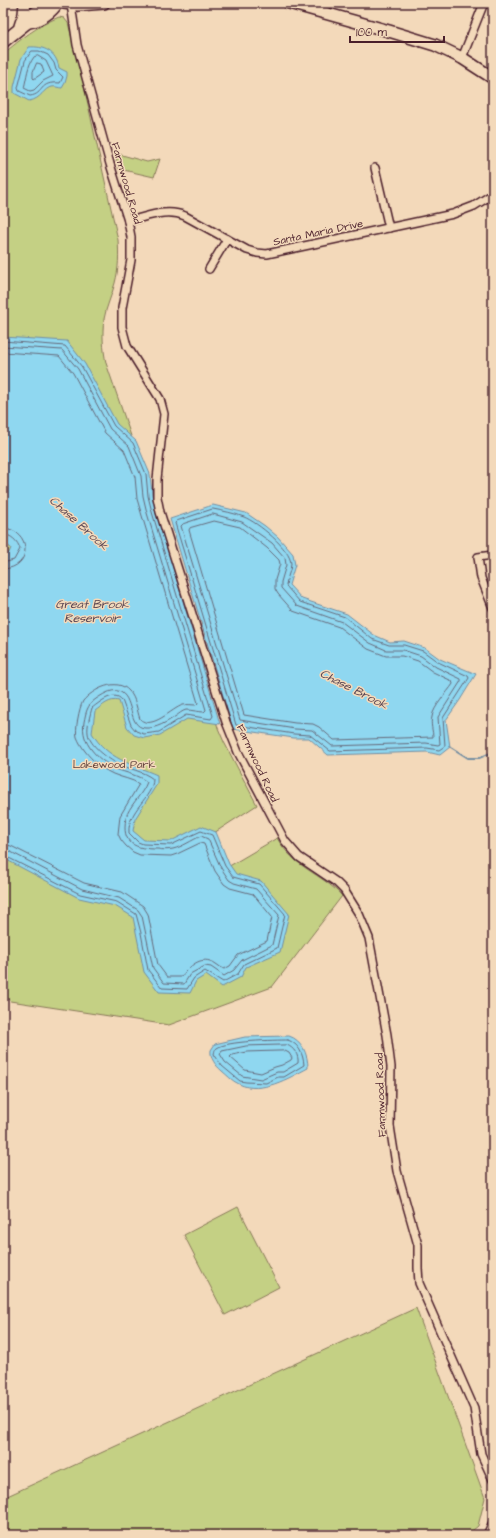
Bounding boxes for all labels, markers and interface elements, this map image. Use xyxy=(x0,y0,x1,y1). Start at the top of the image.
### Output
scale bar xyxy=(350,18,444,44)
text: 100 m xyxy=(356,24,387,41)
street label: Farmwood Road xyxy=(108,140,145,226)
street label: Santa Maria Drive xyxy=(272,216,364,249)
water label: Chase Brook xyxy=(46,492,112,555)
water label: Great Brook Reservoir xyxy=(55,596,129,627)
water label: Chase Brook xyxy=(317,665,391,714)
street label: Farmwood Road xyxy=(233,722,282,805)
park label: Lakewood Park xyxy=(73,757,156,772)
street label: Farmwood Road xyxy=(372,1052,389,1137)

